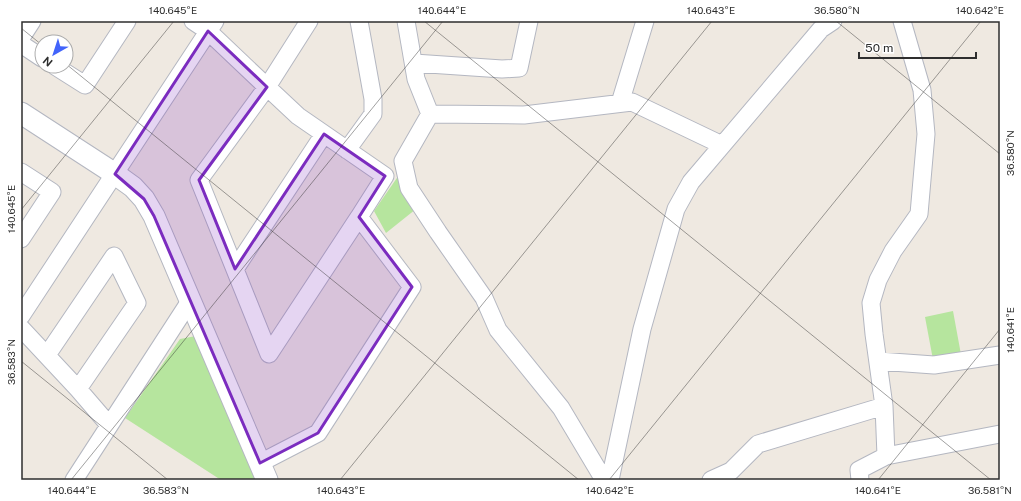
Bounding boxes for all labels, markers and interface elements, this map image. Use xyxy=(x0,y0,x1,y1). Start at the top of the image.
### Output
text: 140.645°E xyxy=(149,4,197,16)
text: 140.644°E xyxy=(418,4,466,16)
text: 140.643°E xyxy=(687,4,735,16)
text: 36.580°N xyxy=(814,4,860,16)
text: 140.642°E xyxy=(956,4,1004,16)
north arrow xyxy=(34,34,74,74)
scale bar xyxy=(859,34,976,60)
text: 50 m xyxy=(865,41,893,55)
text: N xyxy=(41,54,55,69)
text: 36.580°N xyxy=(1004,130,1016,176)
text: 140.645°E xyxy=(5,185,17,233)
text: 140.641°E xyxy=(1004,307,1016,353)
text: 36.583°N xyxy=(5,339,17,385)
text: 140.644°E xyxy=(48,484,96,496)
text: 36.583°N xyxy=(143,484,189,496)
text: 140.643°E xyxy=(317,484,365,496)
text: 140.642°E xyxy=(586,484,634,496)
text: 140.641°E xyxy=(855,484,901,496)
text: 36.581°N xyxy=(968,484,1012,496)

